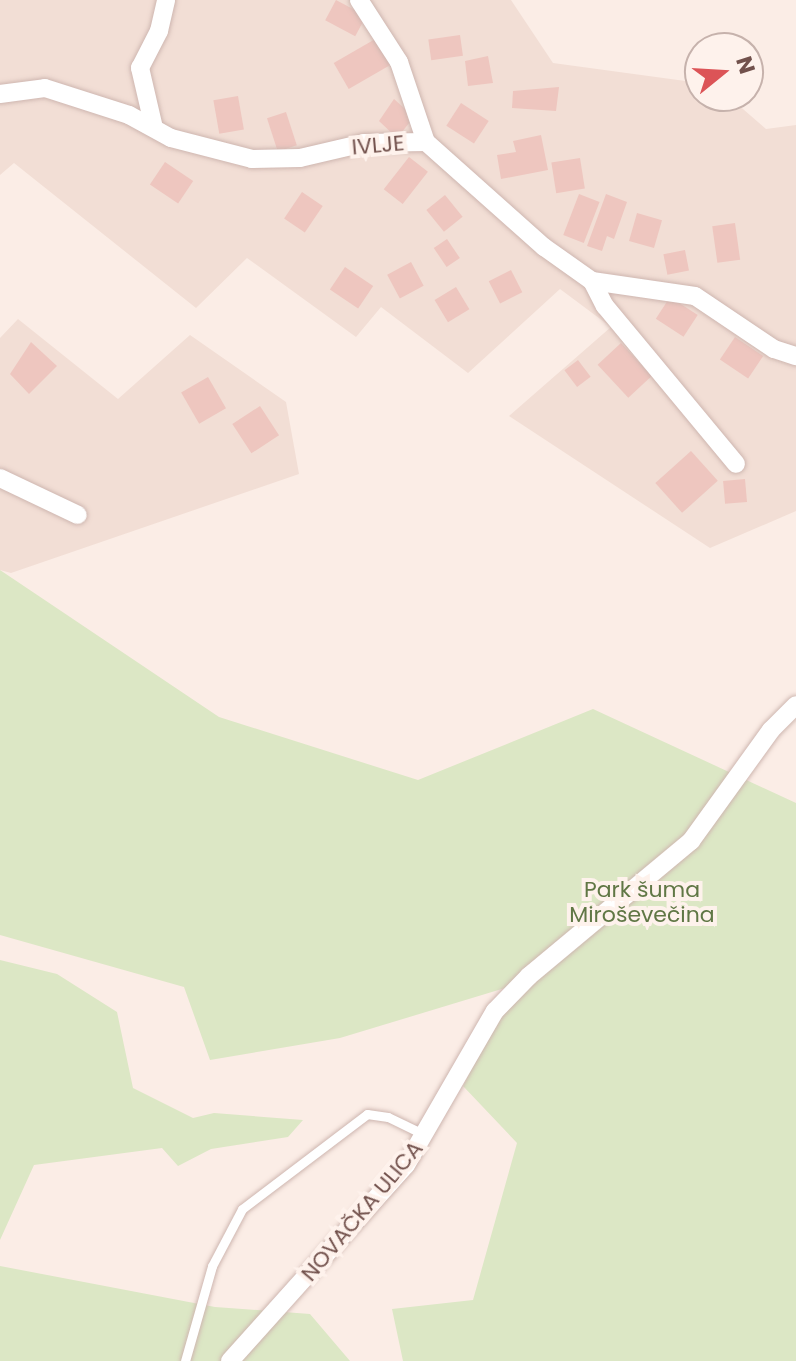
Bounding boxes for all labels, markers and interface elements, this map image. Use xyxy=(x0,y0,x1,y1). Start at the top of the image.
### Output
north arrow xyxy=(684,32,764,112)
text: N xyxy=(728,52,763,78)
street label: IVLJE xyxy=(351,130,405,160)
park label: Park šuma Miroševečina xyxy=(569,876,715,928)
street label: NOVAČKA ULICA xyxy=(296,1136,428,1286)

